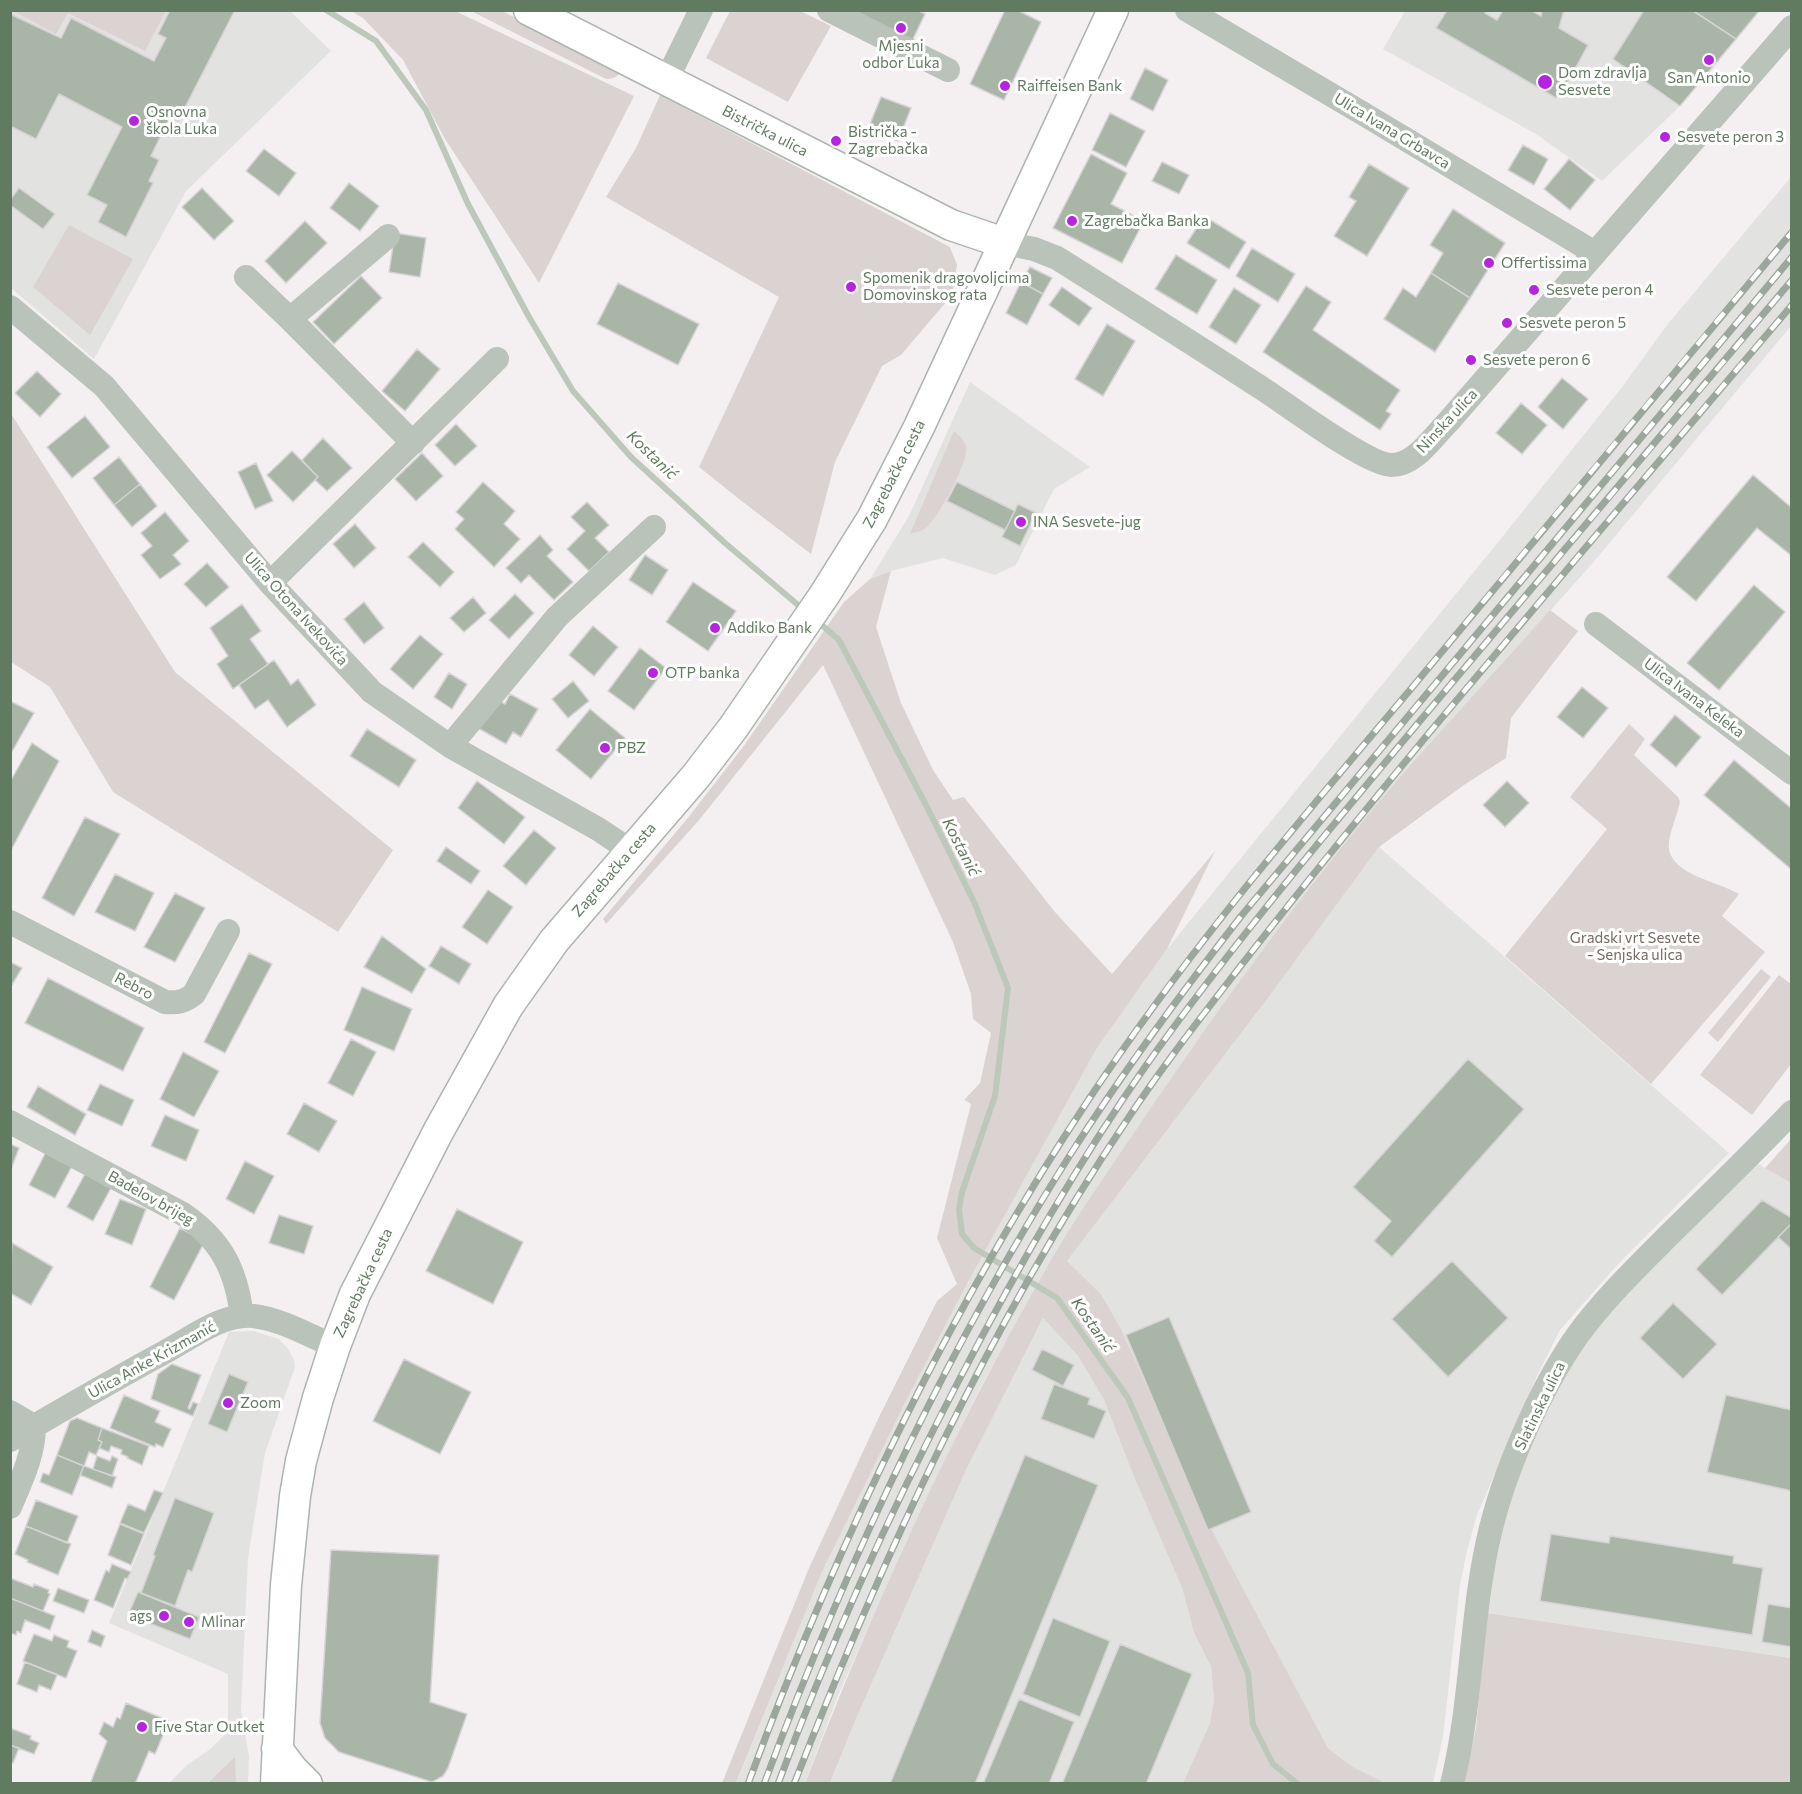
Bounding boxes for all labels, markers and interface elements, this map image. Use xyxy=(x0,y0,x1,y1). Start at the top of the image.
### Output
marker: Mjesni odbor Luka xyxy=(894,21,908,35)
place label: Mjesni odbor Luka xyxy=(862,37,940,72)
marker: San Antonio xyxy=(1702,53,1716,67)
place label: Dom zdravlja Sesvete xyxy=(1558,64,1647,99)
place label: San Antonio xyxy=(1667,69,1751,87)
marker: Dom zdravlja Sesvete xyxy=(1536,73,1554,91)
place label: Raiffeisen Bank xyxy=(1017,77,1122,95)
marker: Raiffeisen Bank xyxy=(998,79,1012,93)
street label: Ulica Ivana Grbavca xyxy=(1331,89,1453,173)
street label: Bistrička ulica xyxy=(719,102,811,160)
place label: Osnovna škola Luka xyxy=(146,103,217,138)
marker: Osnovna škola Luka xyxy=(127,114,141,128)
place label: Bistrička - Zagrebačka xyxy=(848,123,928,158)
place label: Sesvete peron 3 xyxy=(1677,128,1784,146)
marker: Sesvete peron 3 xyxy=(1658,130,1672,144)
marker: Bistrička - Zagrebačka xyxy=(829,134,843,148)
place label: Zagrebačka Banka xyxy=(1084,212,1209,230)
marker: Zagrebačka Banka xyxy=(1065,214,1079,228)
place label: Offertissima xyxy=(1501,254,1587,272)
marker: Offertissima xyxy=(1482,256,1496,270)
place label: Spomenik dragovoljcima Domovinskog rata xyxy=(863,269,1029,304)
marker: Spomenik dragovoljcima Domovinskog rata xyxy=(844,280,858,294)
place label: Sesvete peron 4 xyxy=(1546,281,1653,299)
marker: Sesvete peron 4 xyxy=(1527,283,1541,297)
place label: Sesvete peron 5 xyxy=(1519,314,1626,332)
marker: Sesvete peron 5 xyxy=(1500,316,1514,330)
place label: Sesvete peron 6 xyxy=(1483,351,1590,369)
marker: Sesvete peron 6 xyxy=(1464,353,1478,367)
street label: Ninska ulica xyxy=(1413,385,1481,457)
street label: Zagrebačka cesta xyxy=(859,417,929,531)
water label: Kostanić xyxy=(623,426,681,484)
place label: INA Sesvete-jug xyxy=(1033,513,1141,531)
marker: INA Sesvete-jug xyxy=(1014,515,1028,529)
street label: Ulica Otona Ivekovića xyxy=(240,549,352,669)
place label: Addiko Bank xyxy=(727,619,812,637)
marker: Addiko Bank xyxy=(708,621,722,635)
street label: Ulica Ivana Keleka xyxy=(1640,654,1748,742)
place label: OTP banka xyxy=(665,664,740,682)
marker: OTP banka xyxy=(646,666,660,680)
place label: PBZ xyxy=(617,739,646,757)
marker: PBZ xyxy=(598,741,612,755)
water label: Kostanić xyxy=(938,815,984,879)
street label: Zagrebačka cesta xyxy=(568,819,660,921)
park label: Gradski vrt Sesvete - Senjska ulica xyxy=(1570,929,1700,964)
street label: Rebro xyxy=(112,969,156,1003)
street label: Badelov brijeg xyxy=(105,1167,197,1229)
street label: Zagrebačka cesta xyxy=(330,1225,396,1341)
water label: Kostanić xyxy=(1067,1294,1119,1356)
street label: Ulica Anke Krizmanić xyxy=(85,1318,219,1402)
street label: Slatinska ulica xyxy=(1511,1359,1569,1453)
place label: Zoom xyxy=(240,1394,281,1412)
marker: Zoom xyxy=(221,1396,235,1410)
place label: ags xyxy=(129,1607,152,1625)
marker: ags xyxy=(157,1609,171,1623)
place label: Mlinar xyxy=(201,1613,245,1631)
marker: Mlinar xyxy=(182,1615,196,1629)
place label: Five Star Outket xyxy=(154,1718,265,1736)
marker: Five Star Outket xyxy=(135,1720,149,1734)

